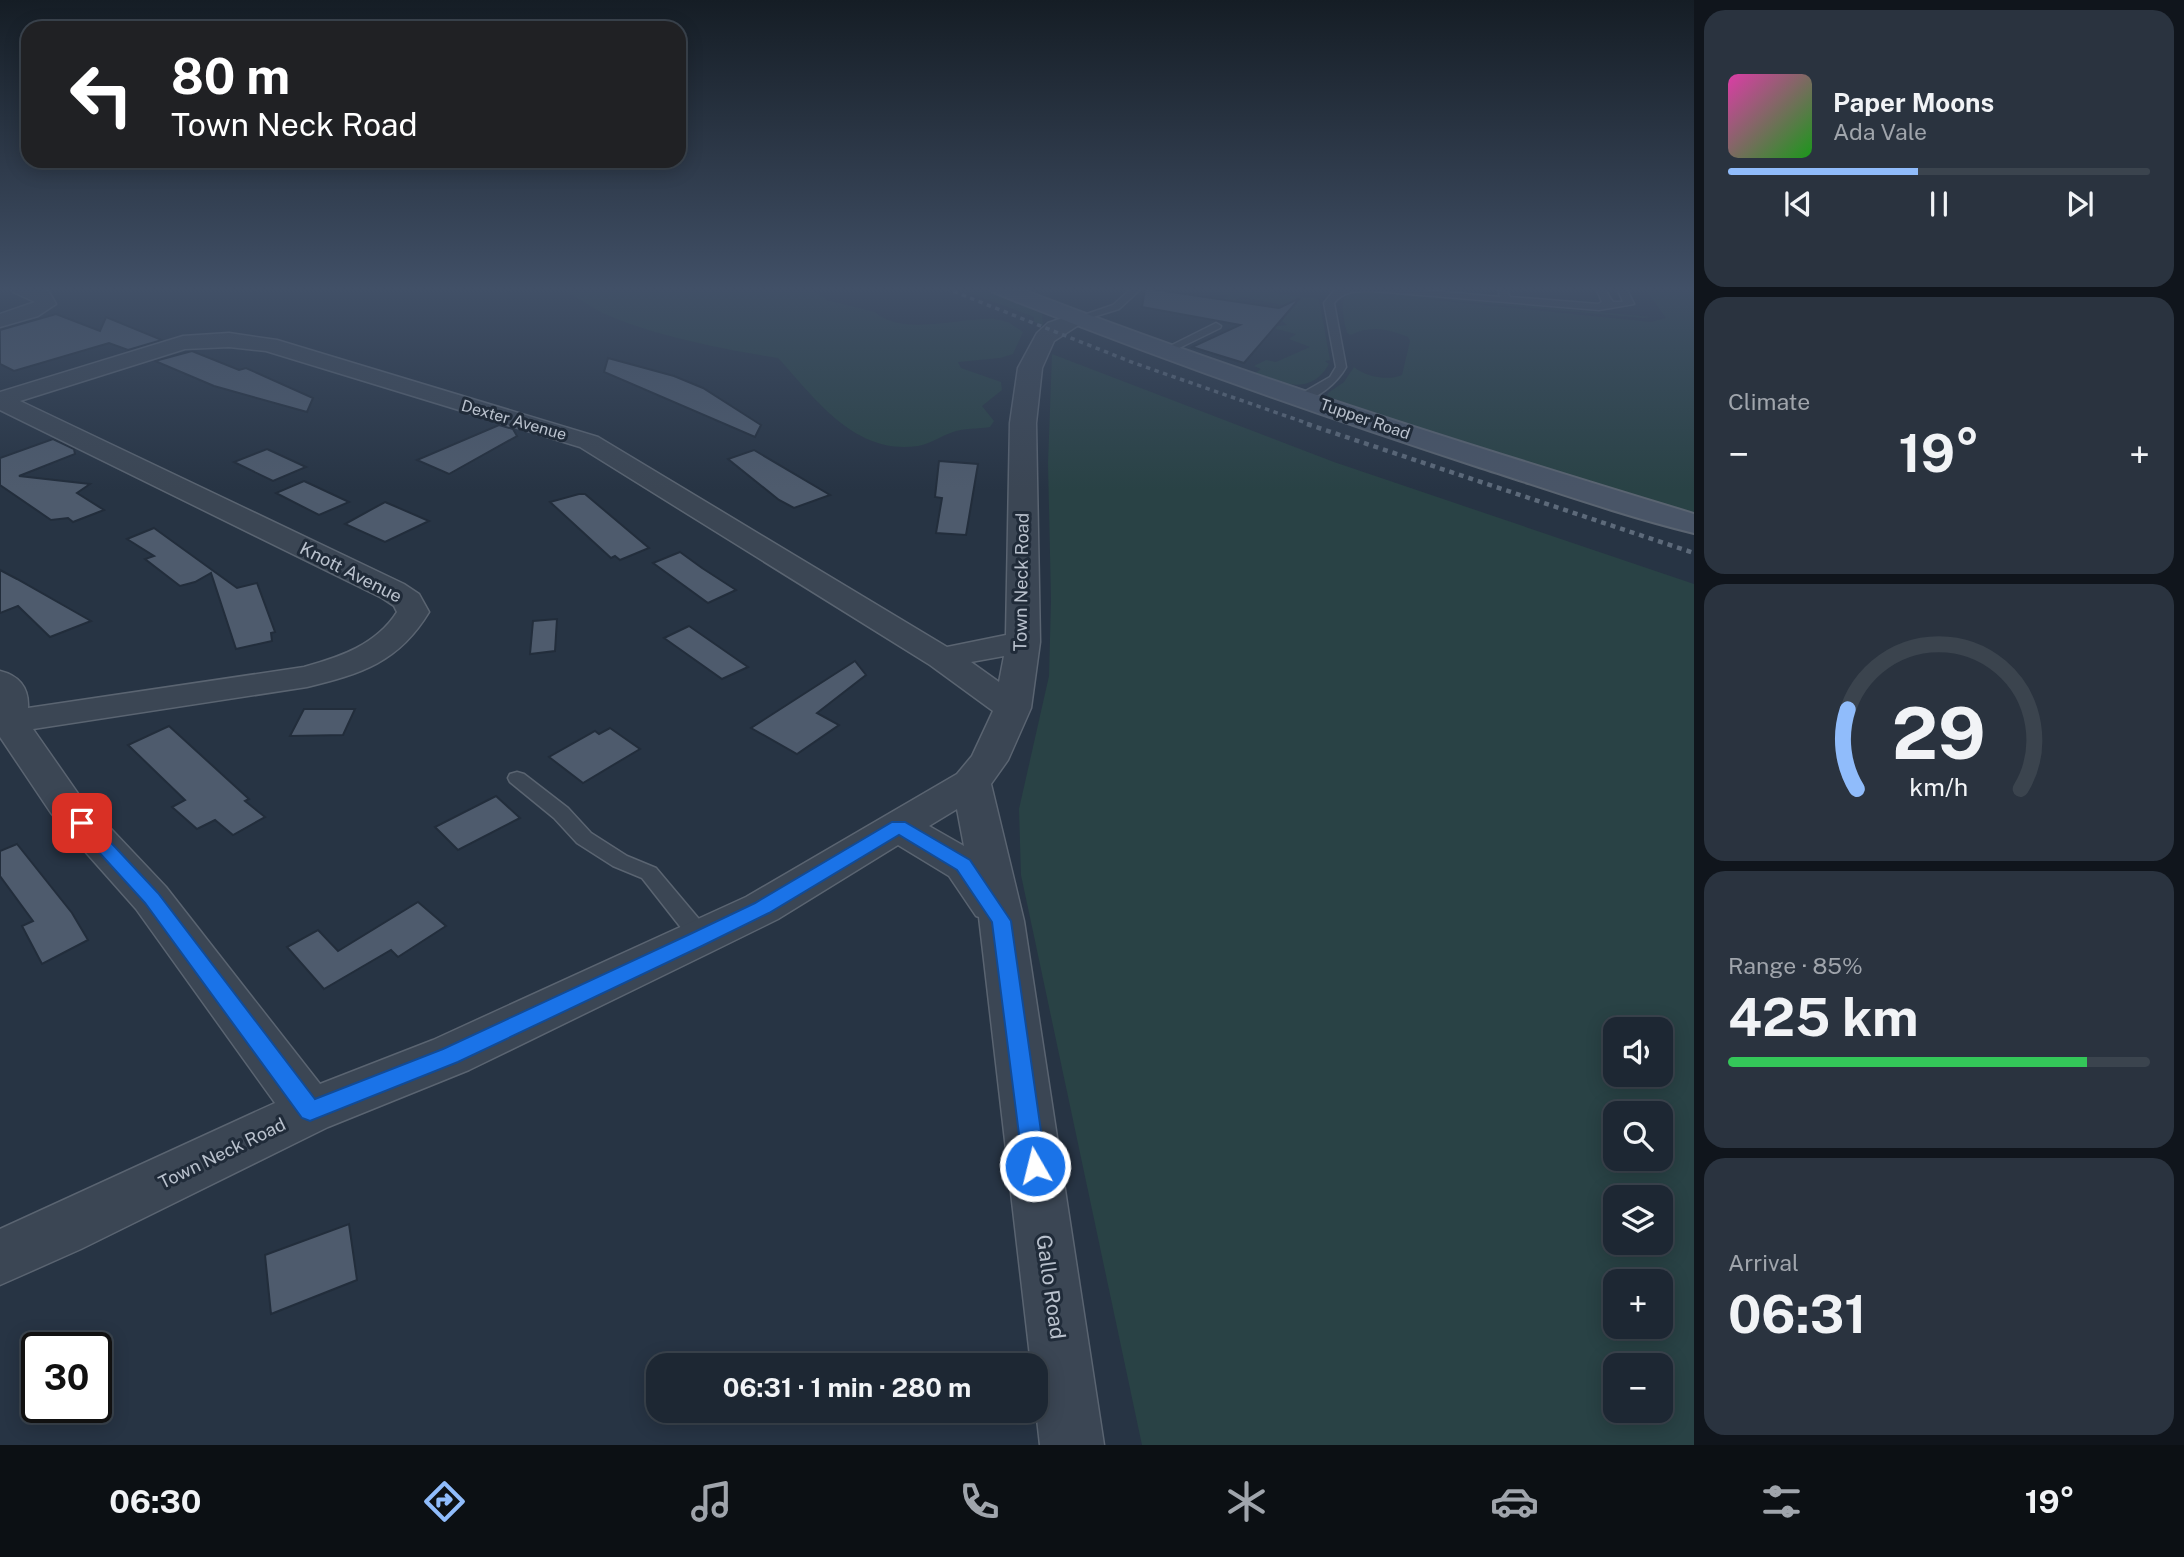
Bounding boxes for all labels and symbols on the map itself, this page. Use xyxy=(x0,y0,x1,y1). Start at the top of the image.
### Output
street label: Tupper Road xyxy=(1317,395,1413,443)
street label: Dexter Avenue xyxy=(459,396,569,444)
street label: Town Neck Road xyxy=(1009,512,1033,652)
street label: Knott Avenue xyxy=(296,537,406,607)
pin xyxy=(52,793,112,853)
street label: Town Neck Road xyxy=(155,1113,289,1193)
position arrow xyxy=(998,1129,1072,1203)
street label: Gallo Road xyxy=(1031,1233,1071,1341)
speed limit sign: 30 xyxy=(21,1332,112,1423)

